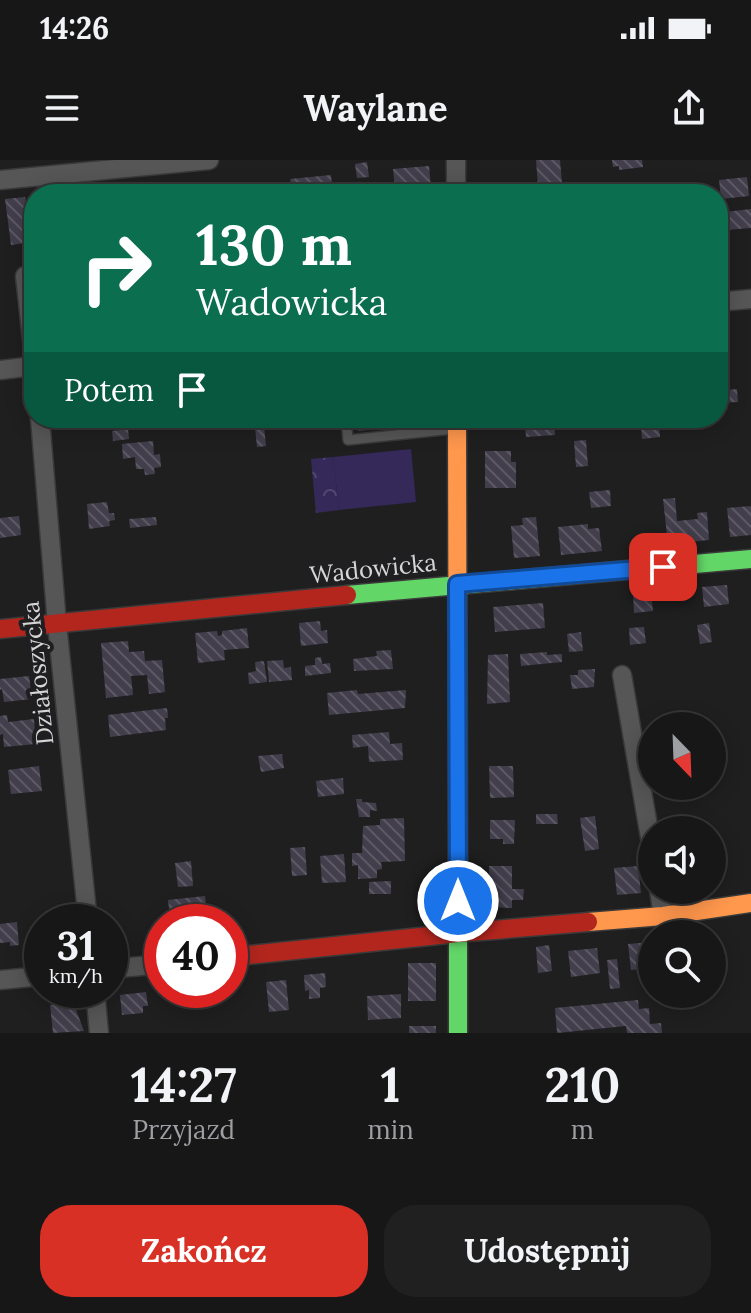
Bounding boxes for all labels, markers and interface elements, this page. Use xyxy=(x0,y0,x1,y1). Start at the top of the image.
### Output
text: 14:26 xyxy=(40,9,109,47)
text: Waylane xyxy=(303,85,448,131)
icon: menu xyxy=(40,86,84,130)
icon: share xyxy=(667,86,711,130)
text: 130 m xyxy=(196,209,352,280)
icon: right xyxy=(64,216,168,320)
text: Wadowicka xyxy=(196,279,387,325)
icon: arrive xyxy=(170,368,214,412)
text: Potem xyxy=(64,371,154,409)
pin xyxy=(629,533,697,601)
icon: arrive xyxy=(641,545,685,589)
street label: Wadowicka xyxy=(308,546,438,591)
street label: Działoszycka xyxy=(15,600,60,746)
north arrow xyxy=(638,712,726,800)
map controls xyxy=(638,712,726,1008)
button: sound xyxy=(638,816,726,904)
position arrow xyxy=(416,859,500,943)
speed limit sign: 40 xyxy=(144,904,248,1008)
text: 31 xyxy=(57,920,95,971)
button: search xyxy=(638,920,726,1008)
text: km/h xyxy=(49,963,103,988)
text: 14:27 xyxy=(131,1054,237,1115)
text: 1 xyxy=(381,1054,400,1115)
text: 210 xyxy=(545,1054,620,1115)
text: Przyjazd xyxy=(132,1113,235,1146)
text: min xyxy=(367,1113,414,1146)
text: m xyxy=(571,1113,594,1146)
button: Zakończ xyxy=(40,1205,368,1297)
button: Udostępnij xyxy=(384,1205,711,1297)

